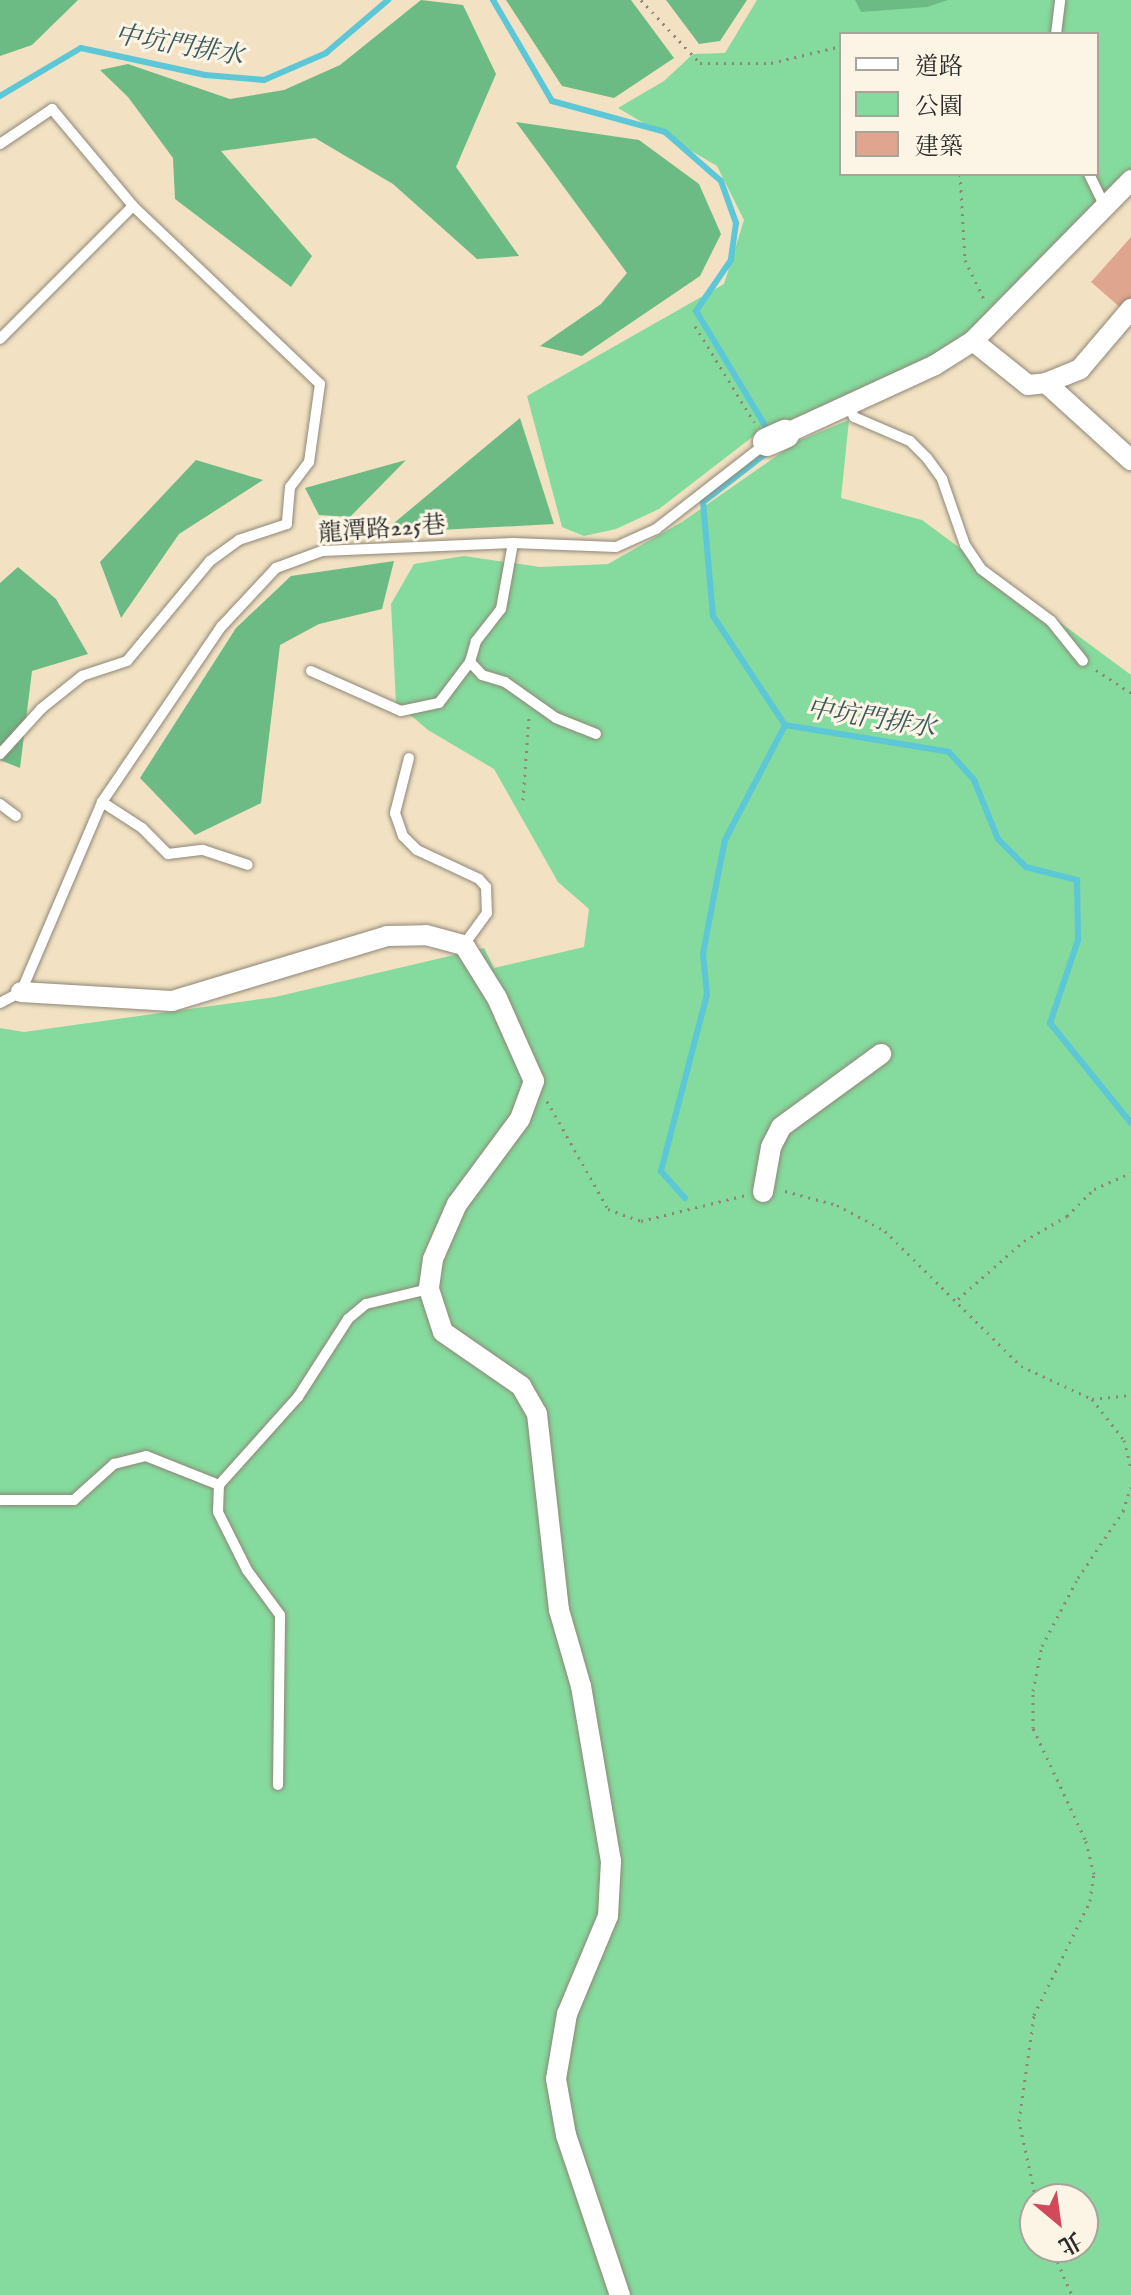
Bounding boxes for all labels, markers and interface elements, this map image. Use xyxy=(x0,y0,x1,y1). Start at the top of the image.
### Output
water label: 中坑門排水 xyxy=(112,19,246,73)
legend xyxy=(839,32,1099,176)
text: 道路 xyxy=(915,52,963,83)
text: 公園 xyxy=(915,92,963,123)
text: 建築 xyxy=(915,132,963,163)
street label: 龍潭路225巷 xyxy=(318,511,446,549)
water label: 中坑門排水 xyxy=(804,693,938,745)
north arrow xyxy=(1019,2183,1099,2263)
text: 北 xyxy=(1053,2225,1086,2260)

